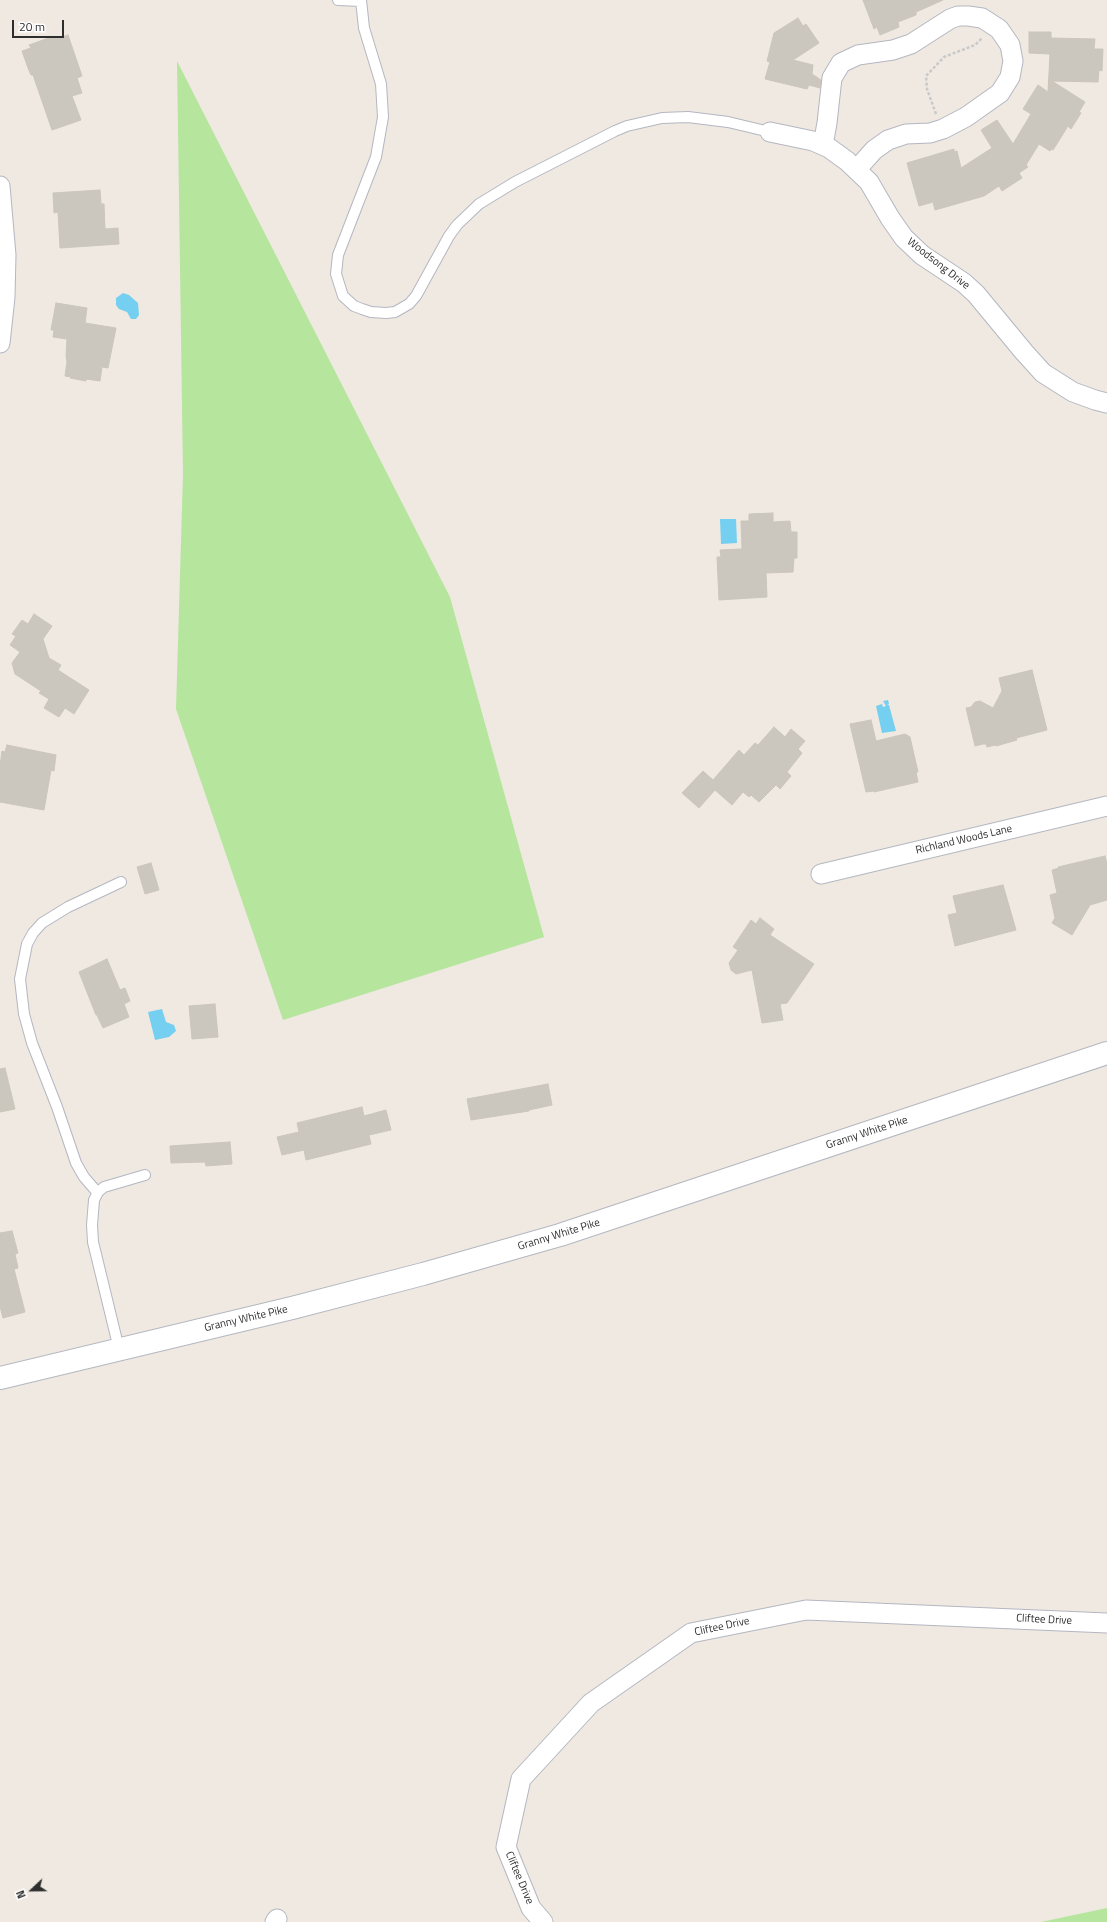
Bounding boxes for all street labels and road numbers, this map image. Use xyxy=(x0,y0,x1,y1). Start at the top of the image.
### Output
street label: Woodsong Drive xyxy=(904,235,972,293)
street label: Richland Woods Lane xyxy=(914,822,1014,858)
street label: Granny White Pike xyxy=(825,1114,909,1152)
street label: Granny White Pike xyxy=(516,1216,602,1254)
street label: Granny White Pike xyxy=(203,1303,289,1335)
street label: Cliftee Drive xyxy=(1016,1612,1072,1628)
street label: Cliftee Drive xyxy=(693,1615,751,1639)
street label: Cliftee Drive xyxy=(502,1850,536,1906)

